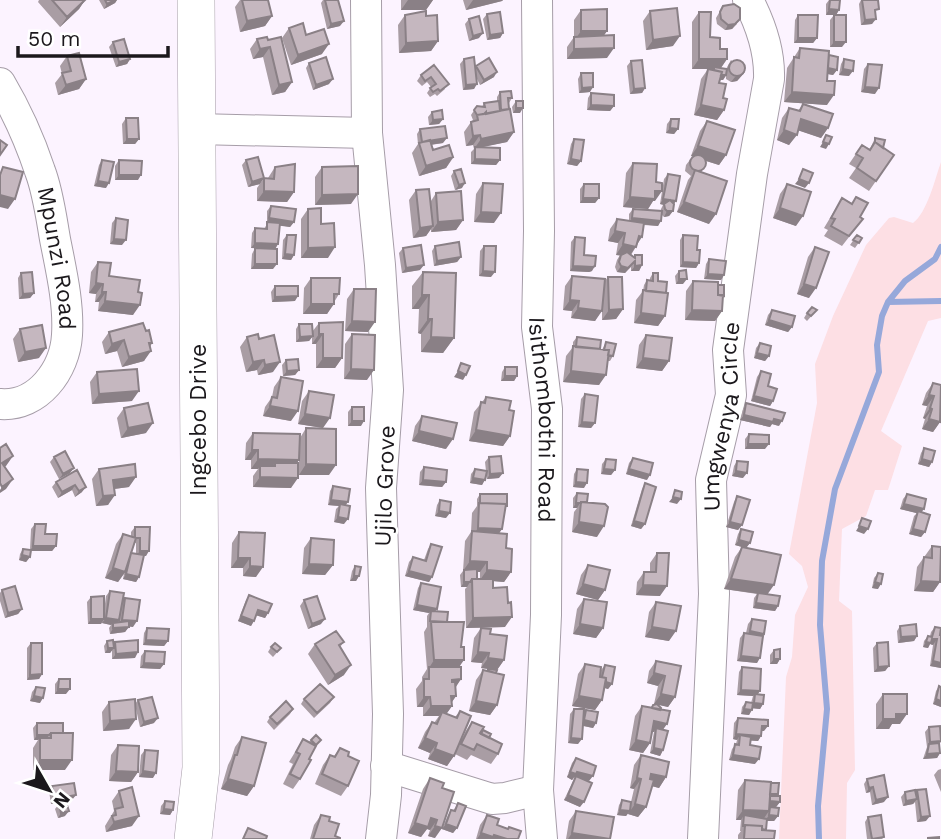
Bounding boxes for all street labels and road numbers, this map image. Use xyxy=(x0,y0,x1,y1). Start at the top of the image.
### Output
street label: Mpunzi Road xyxy=(32,184,81,330)
street label: Isithombothi Road xyxy=(523,316,561,523)
street label: Umgwenya Circle xyxy=(697,320,745,512)
street label: Ingcebo Drive xyxy=(185,344,212,496)
street label: Ujilo Grove xyxy=(369,425,401,547)

